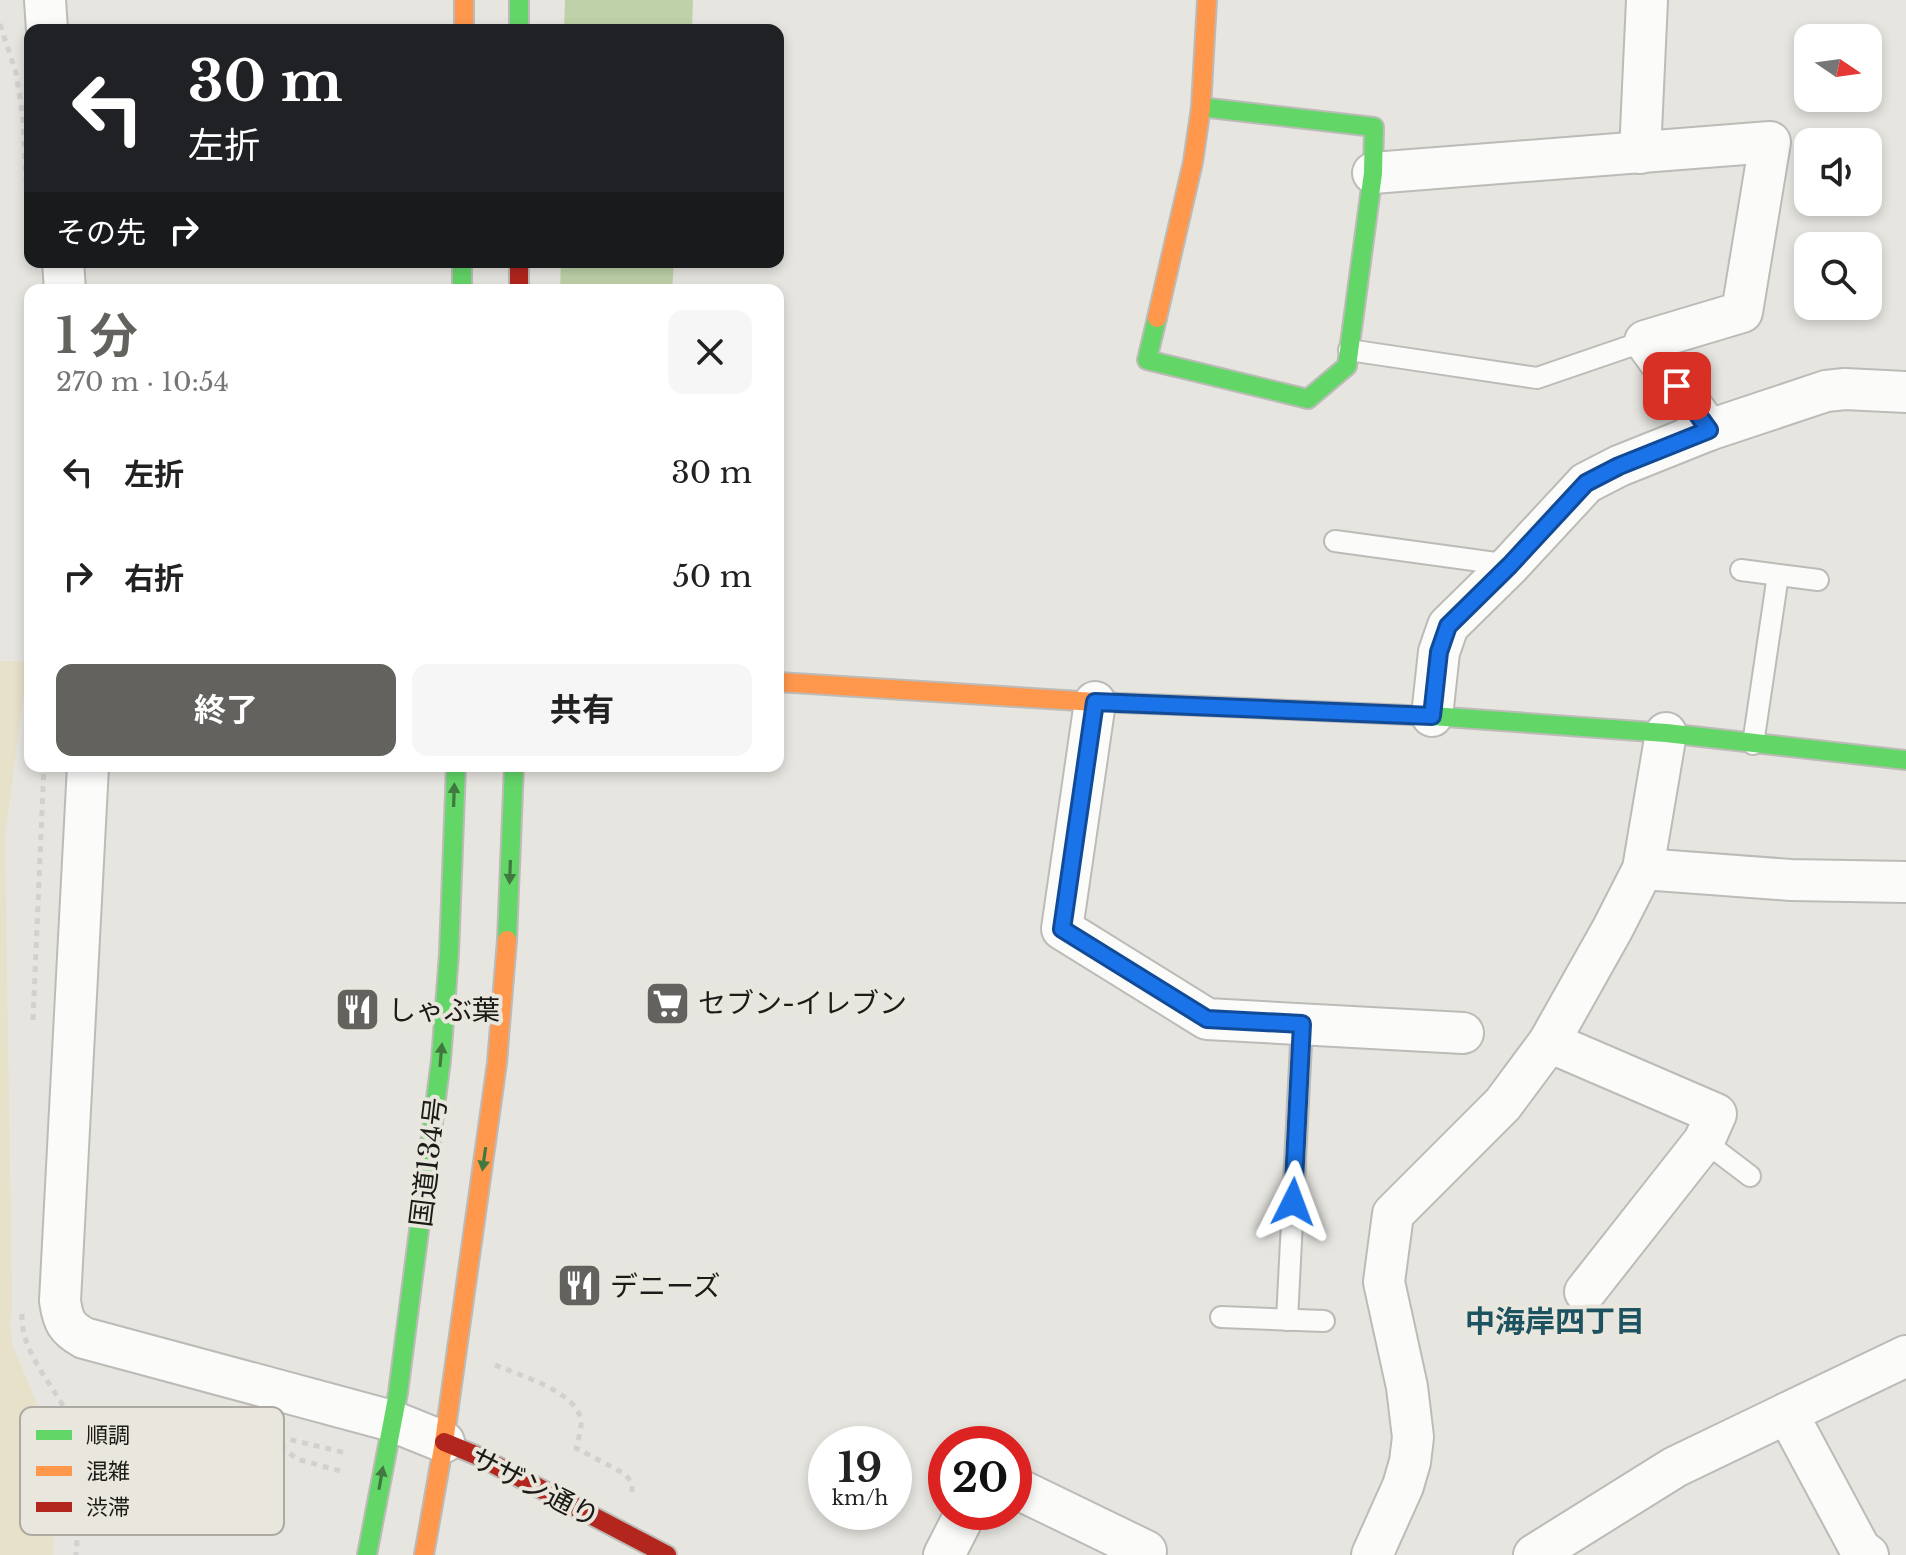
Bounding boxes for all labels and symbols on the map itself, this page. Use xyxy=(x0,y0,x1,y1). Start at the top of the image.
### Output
north arrow xyxy=(1794,24,1882,112)
pin xyxy=(1643,352,1711,420)
one-way arrow xyxy=(448,782,461,807)
one-way arrow xyxy=(503,860,516,885)
supermarket icon: セブン-イレブン xyxy=(643,979,691,1027)
restaurant icon: しゃぶ葉 xyxy=(333,986,381,1034)
place label: セブン-イレブン xyxy=(698,986,907,1021)
place label: しゃぶ葉 xyxy=(388,993,500,1028)
one-way arrow xyxy=(435,1042,448,1067)
street label: 国道134号 xyxy=(403,1095,454,1229)
one-way arrow xyxy=(477,1146,490,1171)
position arrow xyxy=(1251,1160,1335,1244)
restaurant icon: デニーズ xyxy=(555,1262,603,1310)
place label: デニーズ xyxy=(610,1269,721,1304)
district label: 中海岸四丁目 xyxy=(1465,1303,1645,1340)
legend xyxy=(20,1407,284,1535)
text: 順調 xyxy=(86,1422,130,1449)
speed limit sign: 20 xyxy=(928,1426,1032,1530)
street label: サザン通り xyxy=(464,1440,605,1535)
text: 混雑 xyxy=(86,1458,130,1485)
one-way arrow xyxy=(376,1466,388,1491)
text: 渋滞 xyxy=(86,1494,130,1521)

